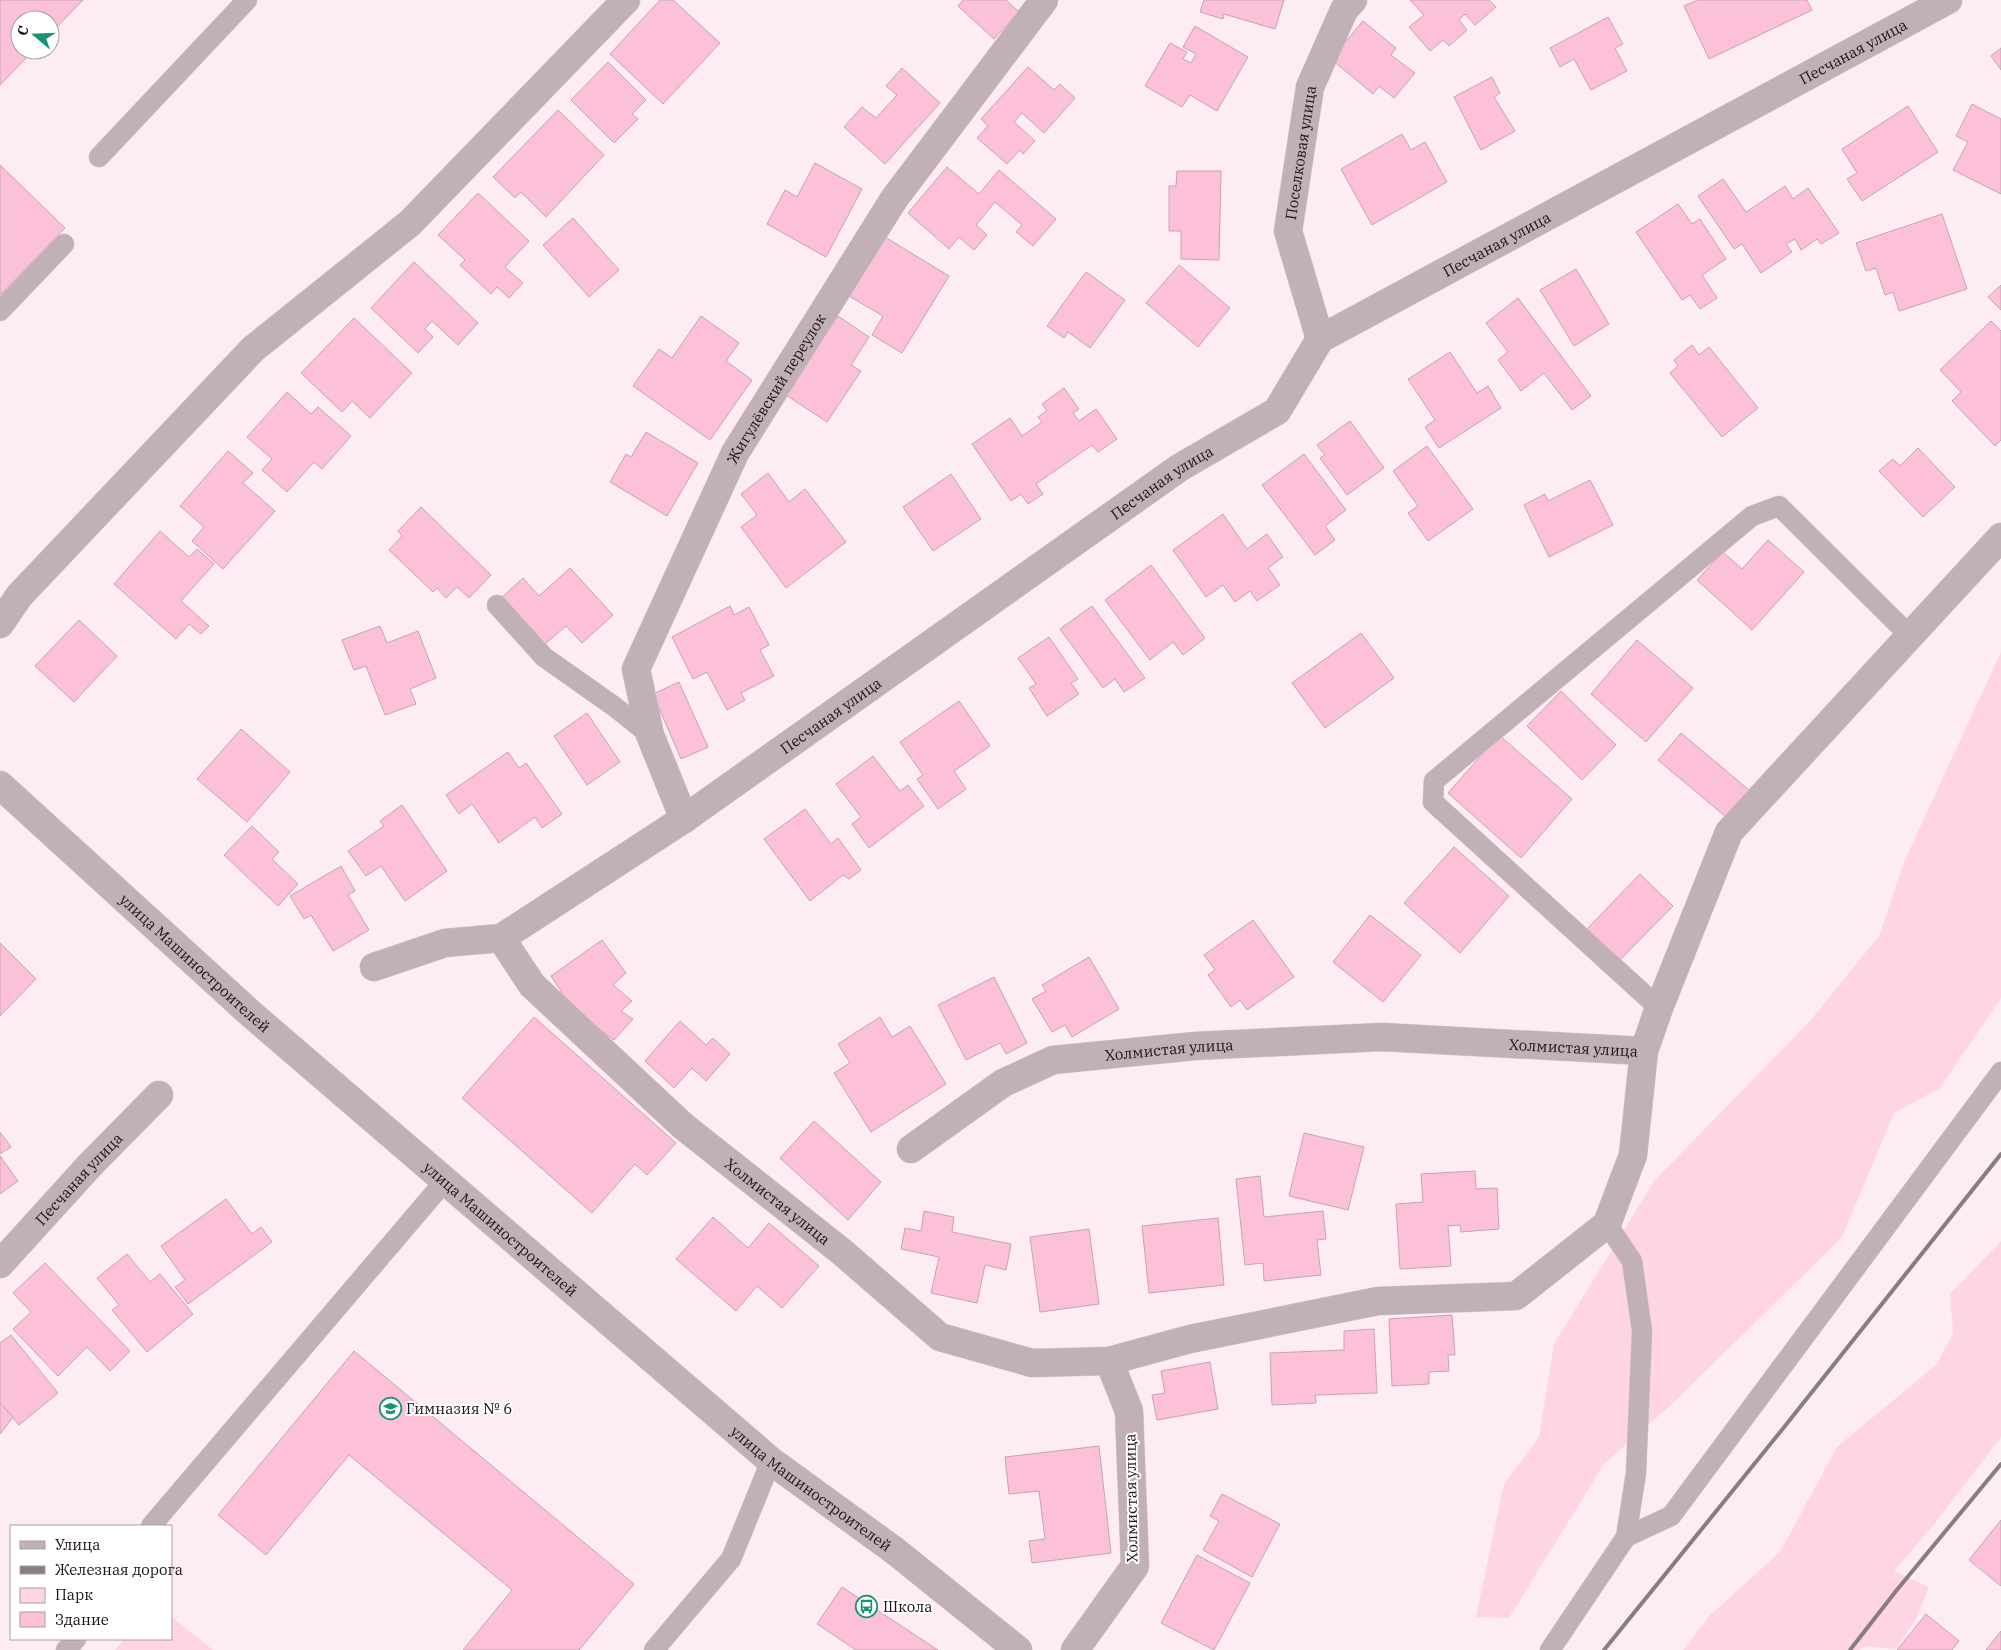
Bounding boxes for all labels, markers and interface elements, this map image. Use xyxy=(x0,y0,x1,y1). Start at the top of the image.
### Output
north arrow xyxy=(10,10,60,60)
street label: Песчаная улица xyxy=(1796,15,1910,88)
text: С xyxy=(13,23,33,38)
street label: Поселковая улица xyxy=(1280,84,1320,221)
street label: Песчаная улица xyxy=(1439,207,1554,281)
street label: Жигулёвский переулок xyxy=(722,309,830,467)
street label: Песчаная улица xyxy=(1106,441,1216,523)
street label: Песчаная улица xyxy=(776,673,885,758)
street label: улица Машиностроителей xyxy=(116,890,275,1036)
street label: Холмистая улица xyxy=(1509,1034,1638,1060)
street label: Холмистая улица xyxy=(1104,1035,1234,1064)
street label: Песчаная улица xyxy=(31,1128,126,1229)
street label: Холмистая улица xyxy=(721,1154,834,1249)
street label: улица Машиностроителей xyxy=(420,1157,582,1300)
school or university icon: Гимназия № 6 xyxy=(378,1396,402,1420)
place label: Гимназия № 6 xyxy=(406,1399,512,1418)
street label: улица Машиностроителей xyxy=(727,1421,896,1555)
street label: Холмистая улица xyxy=(1120,1433,1142,1563)
legend xyxy=(10,1525,172,1640)
text: Улица xyxy=(55,1535,100,1554)
text: Железная дорога xyxy=(55,1560,183,1579)
text: Парк xyxy=(55,1585,93,1604)
bus stop icon: Школа xyxy=(855,1594,879,1618)
place label: Школа xyxy=(883,1597,932,1616)
text: Здание xyxy=(55,1610,109,1629)

